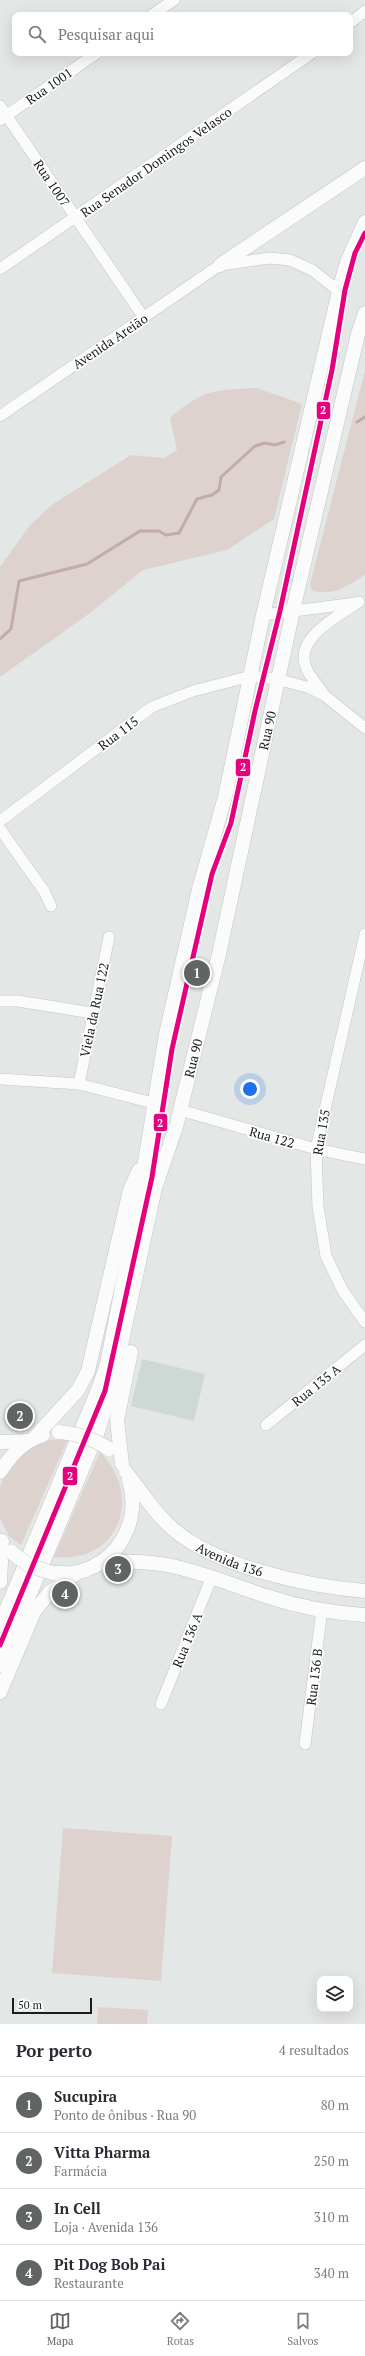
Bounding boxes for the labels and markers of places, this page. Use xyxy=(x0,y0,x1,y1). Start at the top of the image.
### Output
pin: 1 xyxy=(184,958,210,988)
pin: 2 xyxy=(7,1401,33,1431)
pin: 3 xyxy=(105,1554,131,1584)
pin: 4 xyxy=(52,1579,78,1609)

